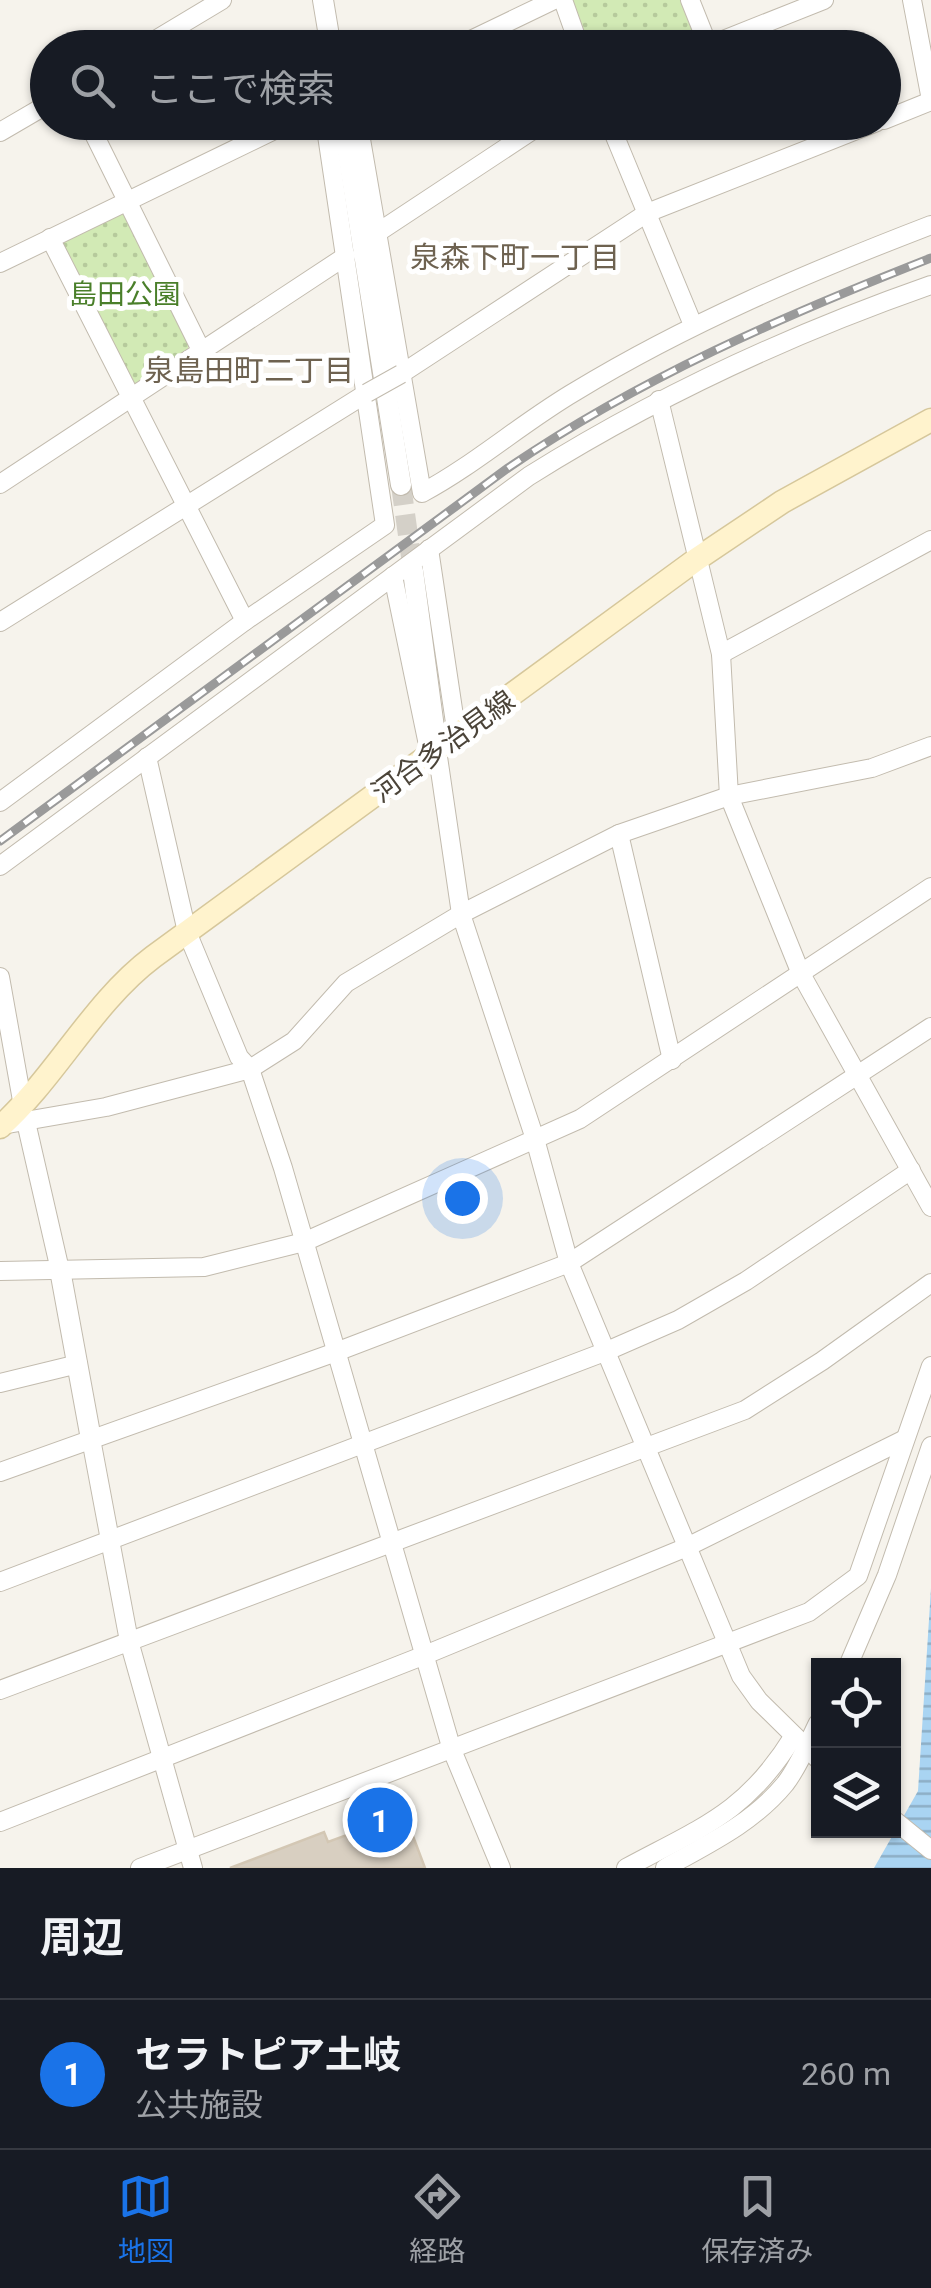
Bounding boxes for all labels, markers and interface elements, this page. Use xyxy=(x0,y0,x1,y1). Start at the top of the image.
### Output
search box xyxy=(30,30,901,140)
icon: search xyxy=(65,58,120,113)
text: ここで検索 xyxy=(145,67,335,111)
district label: 泉森下町一丁目 xyxy=(410,240,620,275)
park label: 島田公園 xyxy=(69,278,181,311)
district label: 泉島田町二丁目 xyxy=(144,353,354,388)
street label: 河合多治見線 xyxy=(366,684,521,809)
your location xyxy=(437,1173,488,1224)
map controls xyxy=(811,1658,901,1838)
button: locate xyxy=(811,1658,901,1748)
button: layers xyxy=(811,1748,901,1838)
pin: 1 xyxy=(348,1782,412,1858)
text: 周辺 xyxy=(40,1913,124,1962)
text: セラトピア土岐 xyxy=(135,2033,401,2077)
text: 1 xyxy=(63,2055,82,2093)
text: 260 m xyxy=(801,2055,891,2093)
text: 公共施設 xyxy=(135,2086,263,2124)
tab: 地図 xyxy=(118,2169,174,2269)
tab: 経路 xyxy=(409,2169,465,2269)
tab: 保存済み xyxy=(701,2169,813,2269)

